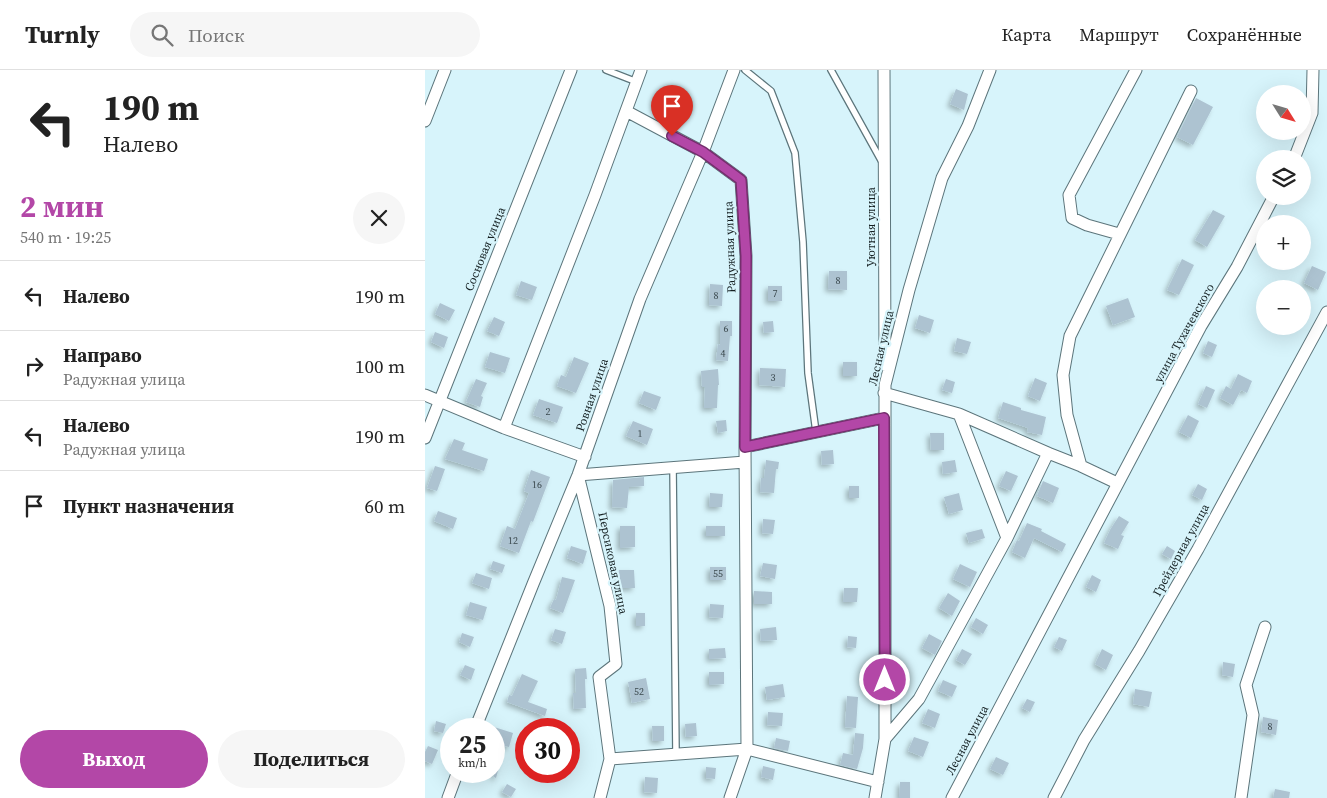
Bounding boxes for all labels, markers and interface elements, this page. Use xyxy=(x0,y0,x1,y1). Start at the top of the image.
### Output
search box xyxy=(130,12,480,57)
text: Turnly xyxy=(25,18,100,51)
icon: search xyxy=(148,21,176,49)
text: Поиск xyxy=(188,22,245,48)
text: Карта xyxy=(1002,22,1051,47)
text: Маршрут xyxy=(1079,22,1159,47)
text: Сохранённые xyxy=(1187,22,1302,47)
text: 190 m xyxy=(103,84,199,132)
pin xyxy=(651,85,693,136)
north arrow xyxy=(1256,85,1311,140)
map controls xyxy=(1256,85,1311,335)
icon: left xyxy=(20,90,85,155)
icon: arrive xyxy=(658,92,686,120)
text: Налево xyxy=(103,129,178,159)
button: layers xyxy=(1256,150,1311,205)
text: 2 мин xyxy=(20,186,104,227)
street label: Уютная улица xyxy=(863,186,879,267)
button: close xyxy=(353,192,405,244)
street label: Радужная улица xyxy=(720,200,740,293)
street label: Сосновая улица xyxy=(461,204,509,293)
button: + xyxy=(1256,215,1311,270)
text: 540 m · 19:25 xyxy=(20,226,111,248)
house number: 8 xyxy=(836,274,841,287)
street label: улица Тухачевского xyxy=(1150,280,1218,385)
button: − xyxy=(1256,280,1311,335)
icon: left xyxy=(20,282,48,310)
text: Налево xyxy=(63,283,130,309)
text: 190 m xyxy=(355,283,405,309)
house number: 7 xyxy=(773,287,778,300)
house number: 8 xyxy=(714,289,719,302)
street label: Лесная улица xyxy=(865,308,898,387)
house number: 6 xyxy=(724,322,729,335)
text: Направо xyxy=(63,342,142,368)
house number: 4 xyxy=(721,347,726,360)
icon: right xyxy=(20,352,48,380)
text: 100 m xyxy=(355,353,405,379)
street label: Ровная улица xyxy=(572,355,612,434)
text: Радужная улица xyxy=(63,368,186,390)
house number: 3 xyxy=(771,371,776,384)
house number: 2 xyxy=(546,405,551,418)
text: Налево xyxy=(63,412,130,438)
icon: left xyxy=(20,422,48,450)
text: 190 m xyxy=(355,423,405,449)
house number: 1 xyxy=(638,427,643,440)
text: Радужная улица xyxy=(63,438,186,460)
house number: 16 xyxy=(532,478,542,491)
icon: arrive xyxy=(20,492,48,520)
text: Пункт назначения xyxy=(63,493,234,519)
text: 60 m xyxy=(364,493,405,519)
street label: Грейдерная улица xyxy=(1149,500,1213,599)
street label: Персиковая улица xyxy=(594,511,632,616)
house number: 12 xyxy=(508,534,518,547)
house number: 55 xyxy=(713,567,723,580)
position arrow xyxy=(858,653,910,705)
house number: 52 xyxy=(634,685,644,698)
street label: Лесная улица xyxy=(942,702,992,778)
speed limit sign: 30 xyxy=(515,718,580,783)
house number: 8 xyxy=(1268,720,1273,733)
text: 25 xyxy=(459,727,486,761)
button: Выход xyxy=(20,730,208,788)
button: Поделиться xyxy=(218,730,405,788)
text: km/h xyxy=(458,755,487,771)

